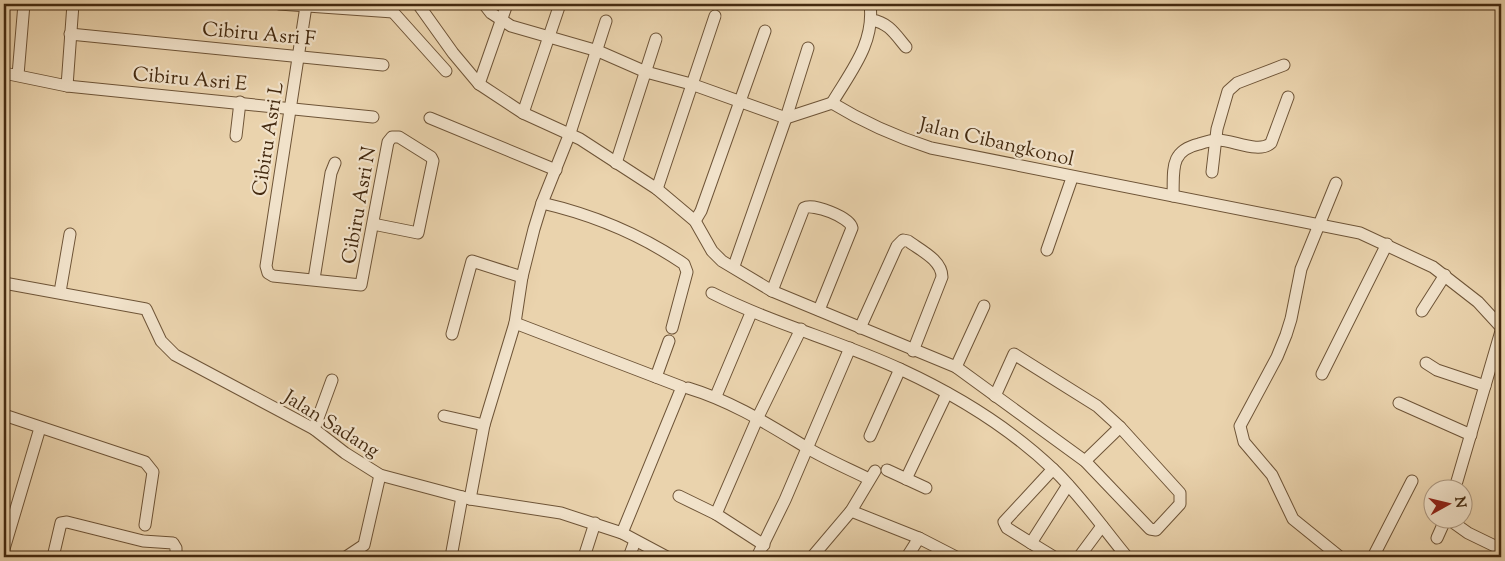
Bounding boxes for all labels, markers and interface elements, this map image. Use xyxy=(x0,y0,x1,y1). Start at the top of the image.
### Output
street label: Cibiru Asri F xyxy=(201,16,317,55)
street label: Cibiru Asri E xyxy=(131,61,248,100)
street label: Cibiru Asri L xyxy=(246,80,293,198)
street label: Jalan Cibangkonol xyxy=(915,111,1077,175)
street label: Cibiru Asri N xyxy=(336,144,385,266)
street label: Jalan Sadang xyxy=(276,383,385,466)
north arrow xyxy=(1422,478,1472,528)
text: N xyxy=(1448,496,1470,509)

